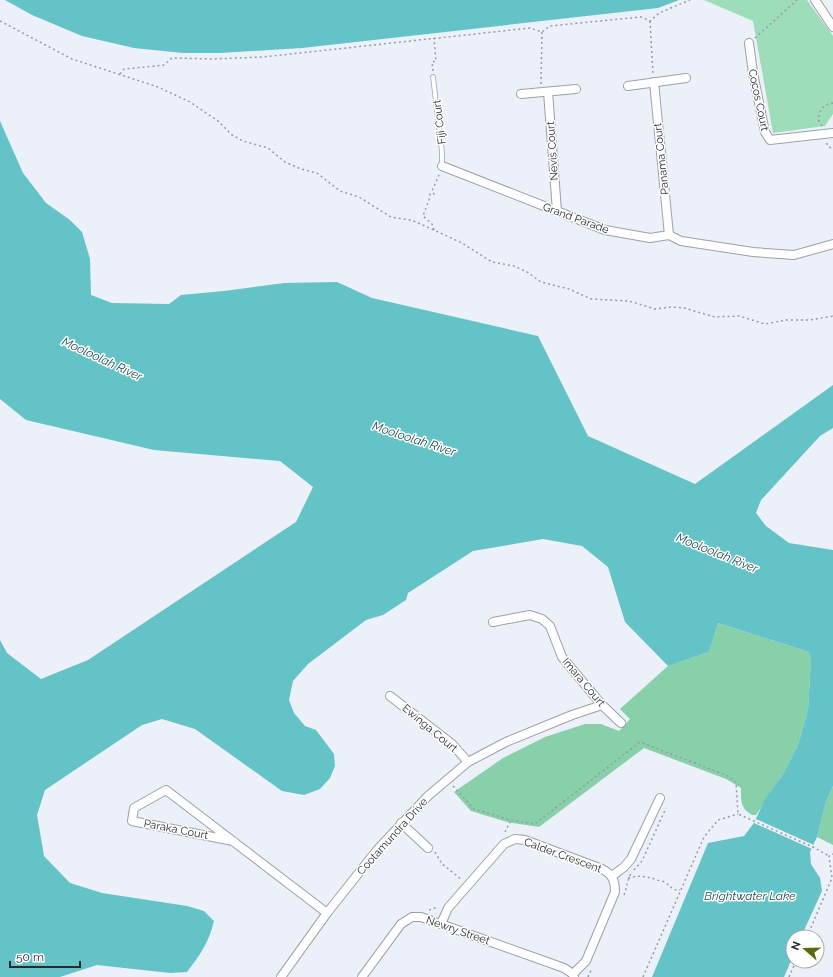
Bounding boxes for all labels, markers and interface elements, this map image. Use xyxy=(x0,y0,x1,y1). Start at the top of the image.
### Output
street label: Cocos Court xyxy=(746,68,771,133)
street label: Fiji Court xyxy=(430,99,449,145)
street label: Nevis Court xyxy=(544,121,561,181)
street label: Panama Court xyxy=(651,122,672,196)
street label: Grand Parade xyxy=(541,200,611,237)
water label: Mooloolah River xyxy=(60,334,145,384)
water label: Mooloolah River xyxy=(370,419,458,459)
water label: Mooloolah River xyxy=(674,530,761,576)
street label: Imara Court xyxy=(559,655,608,710)
street label: Ewinga Court xyxy=(399,702,460,755)
street label: Cootamundra Drive xyxy=(354,795,431,877)
street label: Paraka Court xyxy=(143,817,210,842)
street label: Calder Crescent xyxy=(522,835,604,876)
water label: Brightwater Lake xyxy=(704,889,796,903)
street label: Newry Street xyxy=(424,914,492,948)
north arrow xyxy=(785,929,825,969)
text: N xyxy=(789,940,804,952)
scale bar xyxy=(10,943,80,969)
text: 50 m xyxy=(16,950,44,964)

